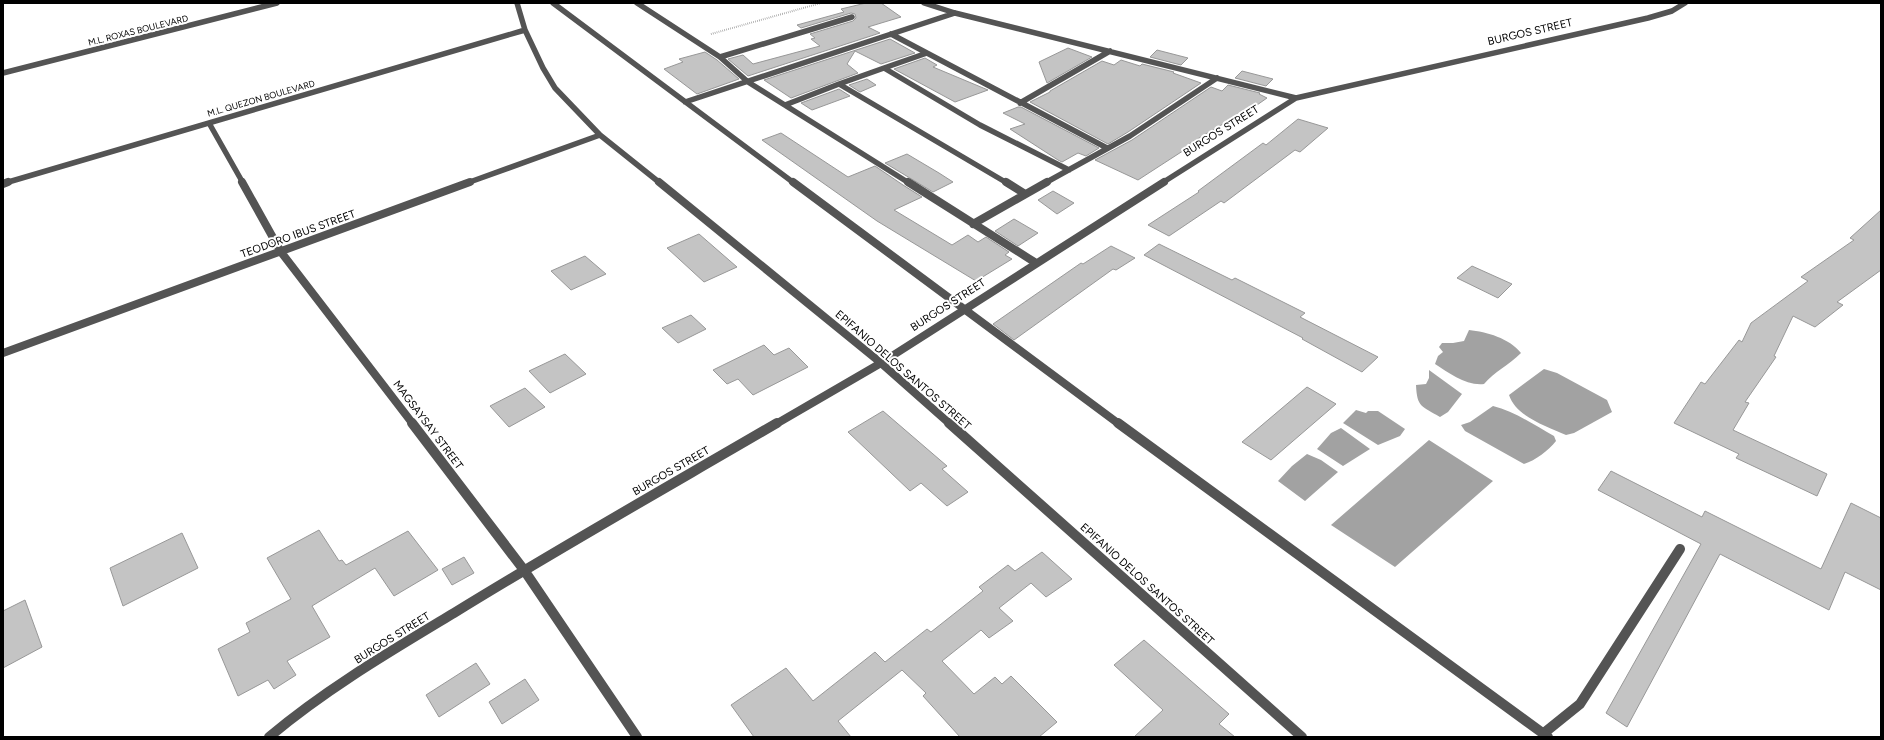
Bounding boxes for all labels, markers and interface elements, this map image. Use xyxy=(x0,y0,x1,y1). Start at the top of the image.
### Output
street label: M.L. ROXAS BOULEVARD xyxy=(87,12,189,48)
street label: BURGOS STREET xyxy=(1486,16,1574,48)
street label: M.L. QUEZON BOULEVARD xyxy=(206,77,316,119)
street label: BURGOS STREET xyxy=(1181,103,1261,159)
street label: TEODORO IBUS STREET xyxy=(239,207,357,261)
street label: BURGOS STREET xyxy=(908,276,988,334)
street label: EPIFANIO DELOS SANTOS STREET xyxy=(833,308,973,432)
street label: MAGSAYSAY STREET xyxy=(390,378,466,472)
street label: BURGOS STREET xyxy=(630,444,712,498)
street label: EPIFANIO DELOS SANTOS STREET xyxy=(1078,521,1216,647)
street label: BURGOS STREET xyxy=(352,610,432,666)

